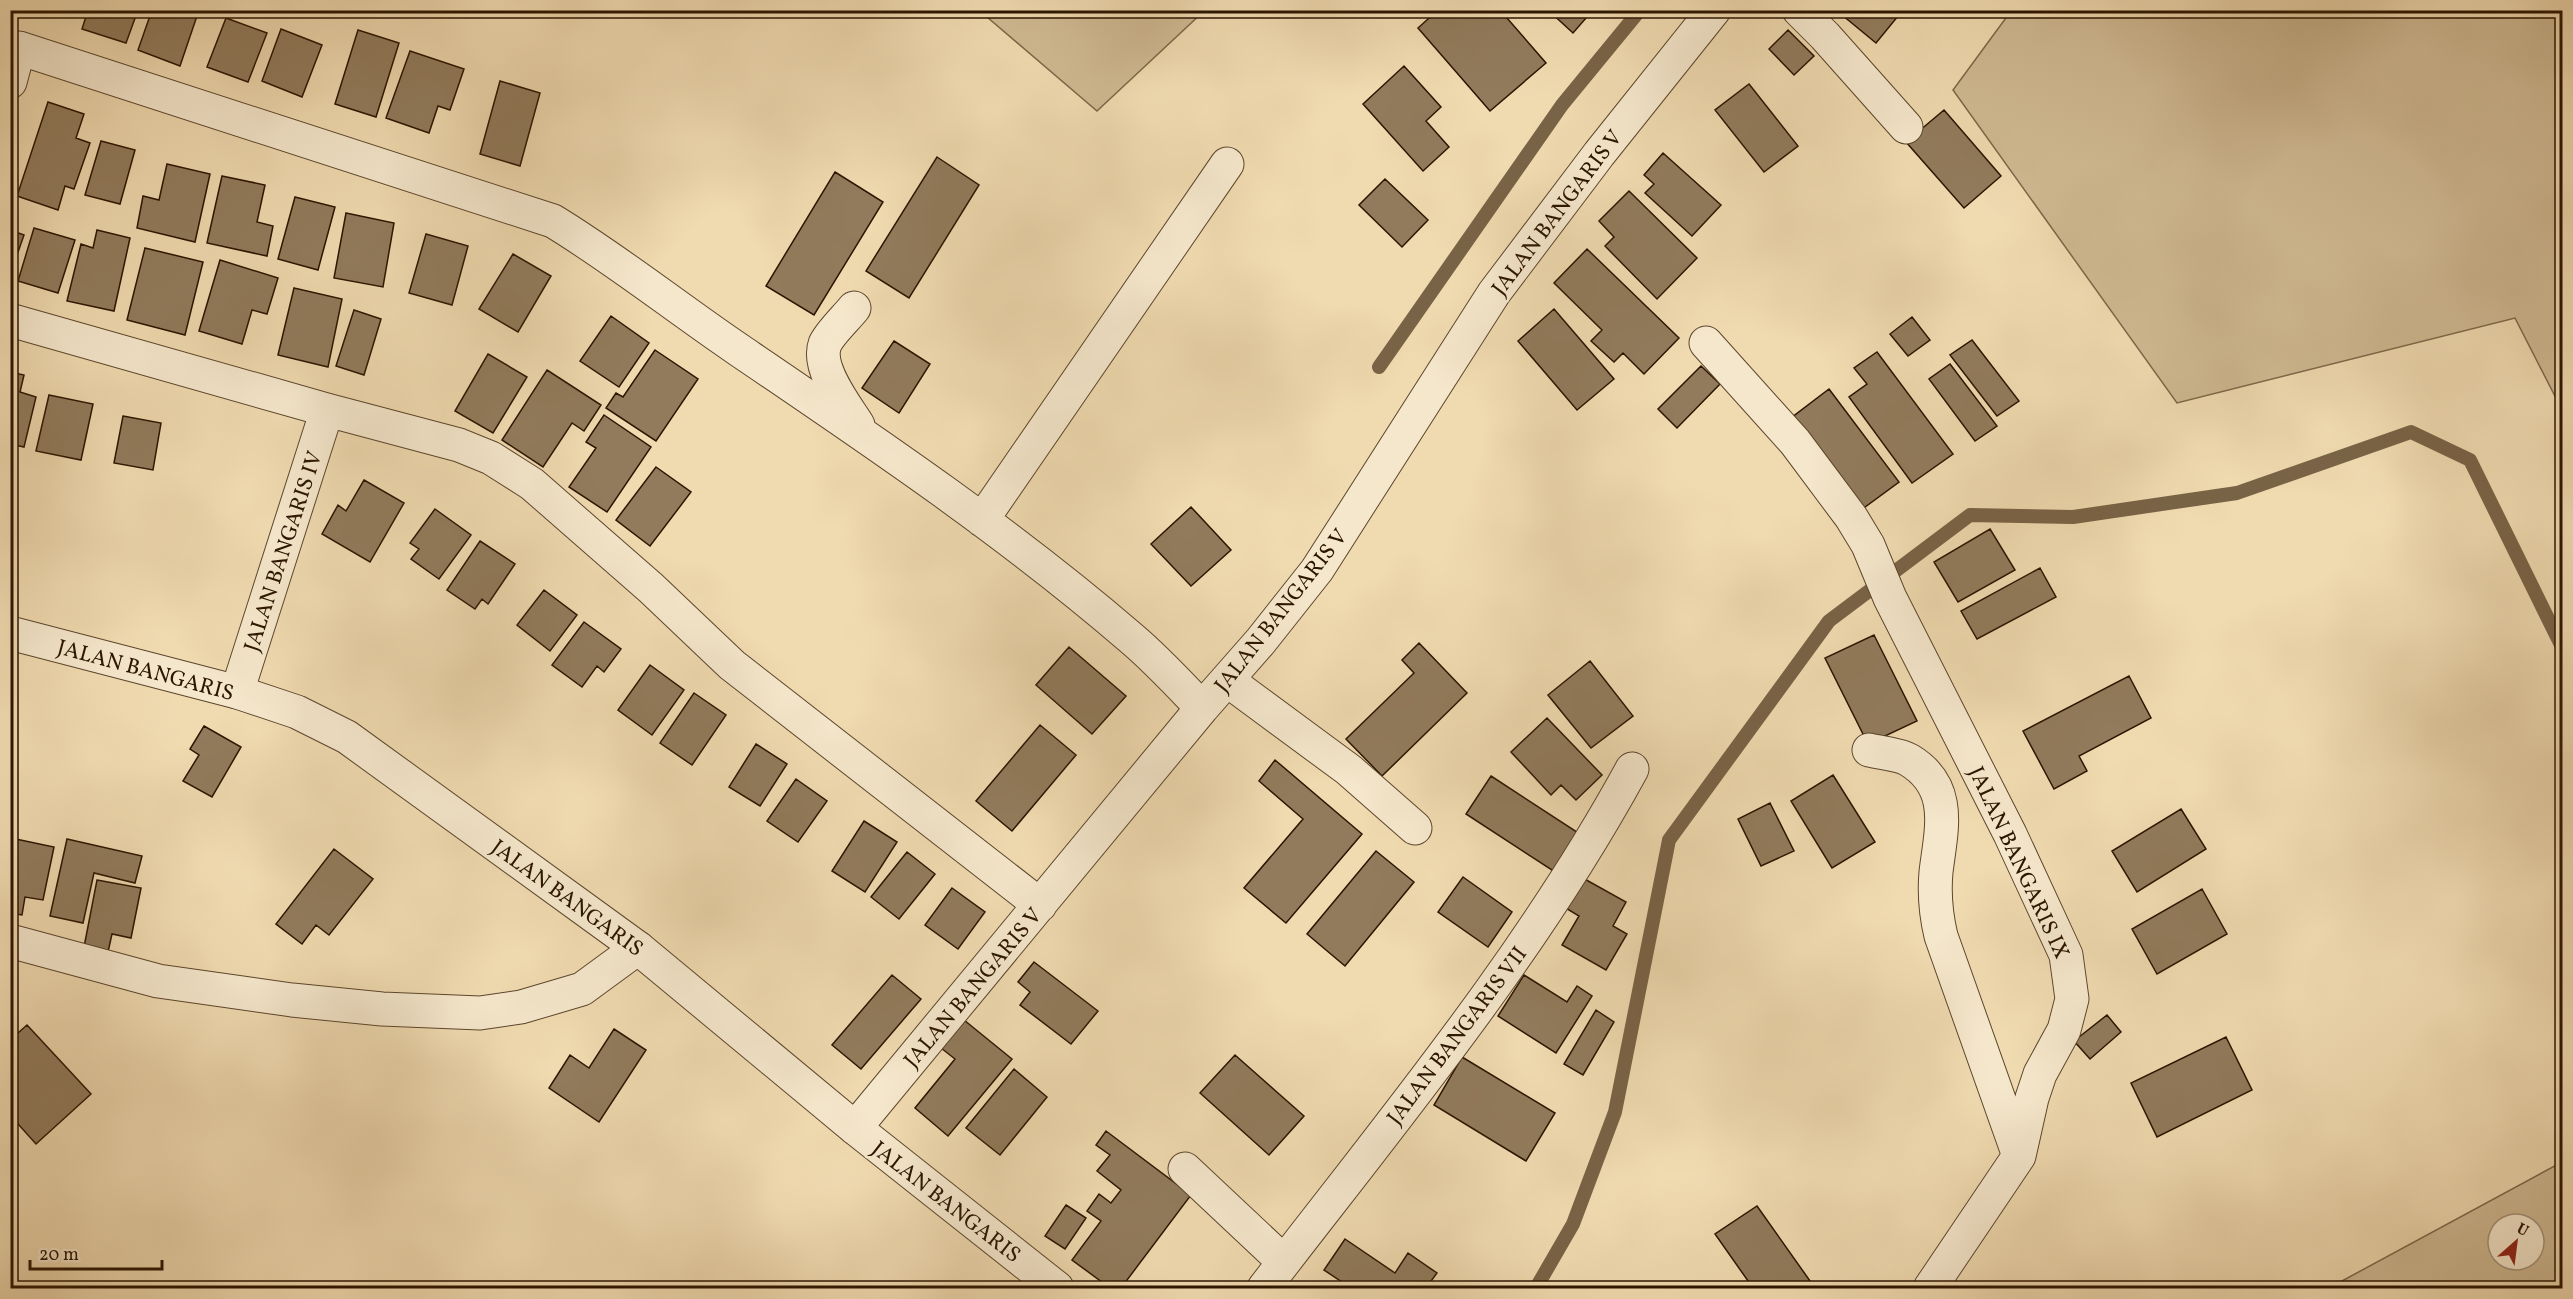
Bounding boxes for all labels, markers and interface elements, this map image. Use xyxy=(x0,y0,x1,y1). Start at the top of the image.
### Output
street label: JALAN BANGARIS V xyxy=(1485,124,1631,303)
street label: JALAN BANGARIS IV xyxy=(237,447,331,656)
street label: JALAN BANGARIS V xyxy=(1208,523,1356,700)
street label: JALAN BANGARIS xyxy=(53,633,237,710)
street label: JALAN BANGARIS IX xyxy=(1960,762,2076,964)
street label: JALAN BANGARIS xyxy=(484,833,649,965)
street label: JALAN BANGARIS V xyxy=(897,902,1050,1075)
street label: JALAN BANGARIS VII xyxy=(1380,941,1535,1132)
street label: JALAN BANGARIS xyxy=(864,1135,1027,1271)
north arrow xyxy=(2486,1212,2546,1272)
text: U xyxy=(2512,1218,2532,1243)
scale bar xyxy=(30,1233,162,1271)
text: 20 m xyxy=(39,1243,79,1268)

